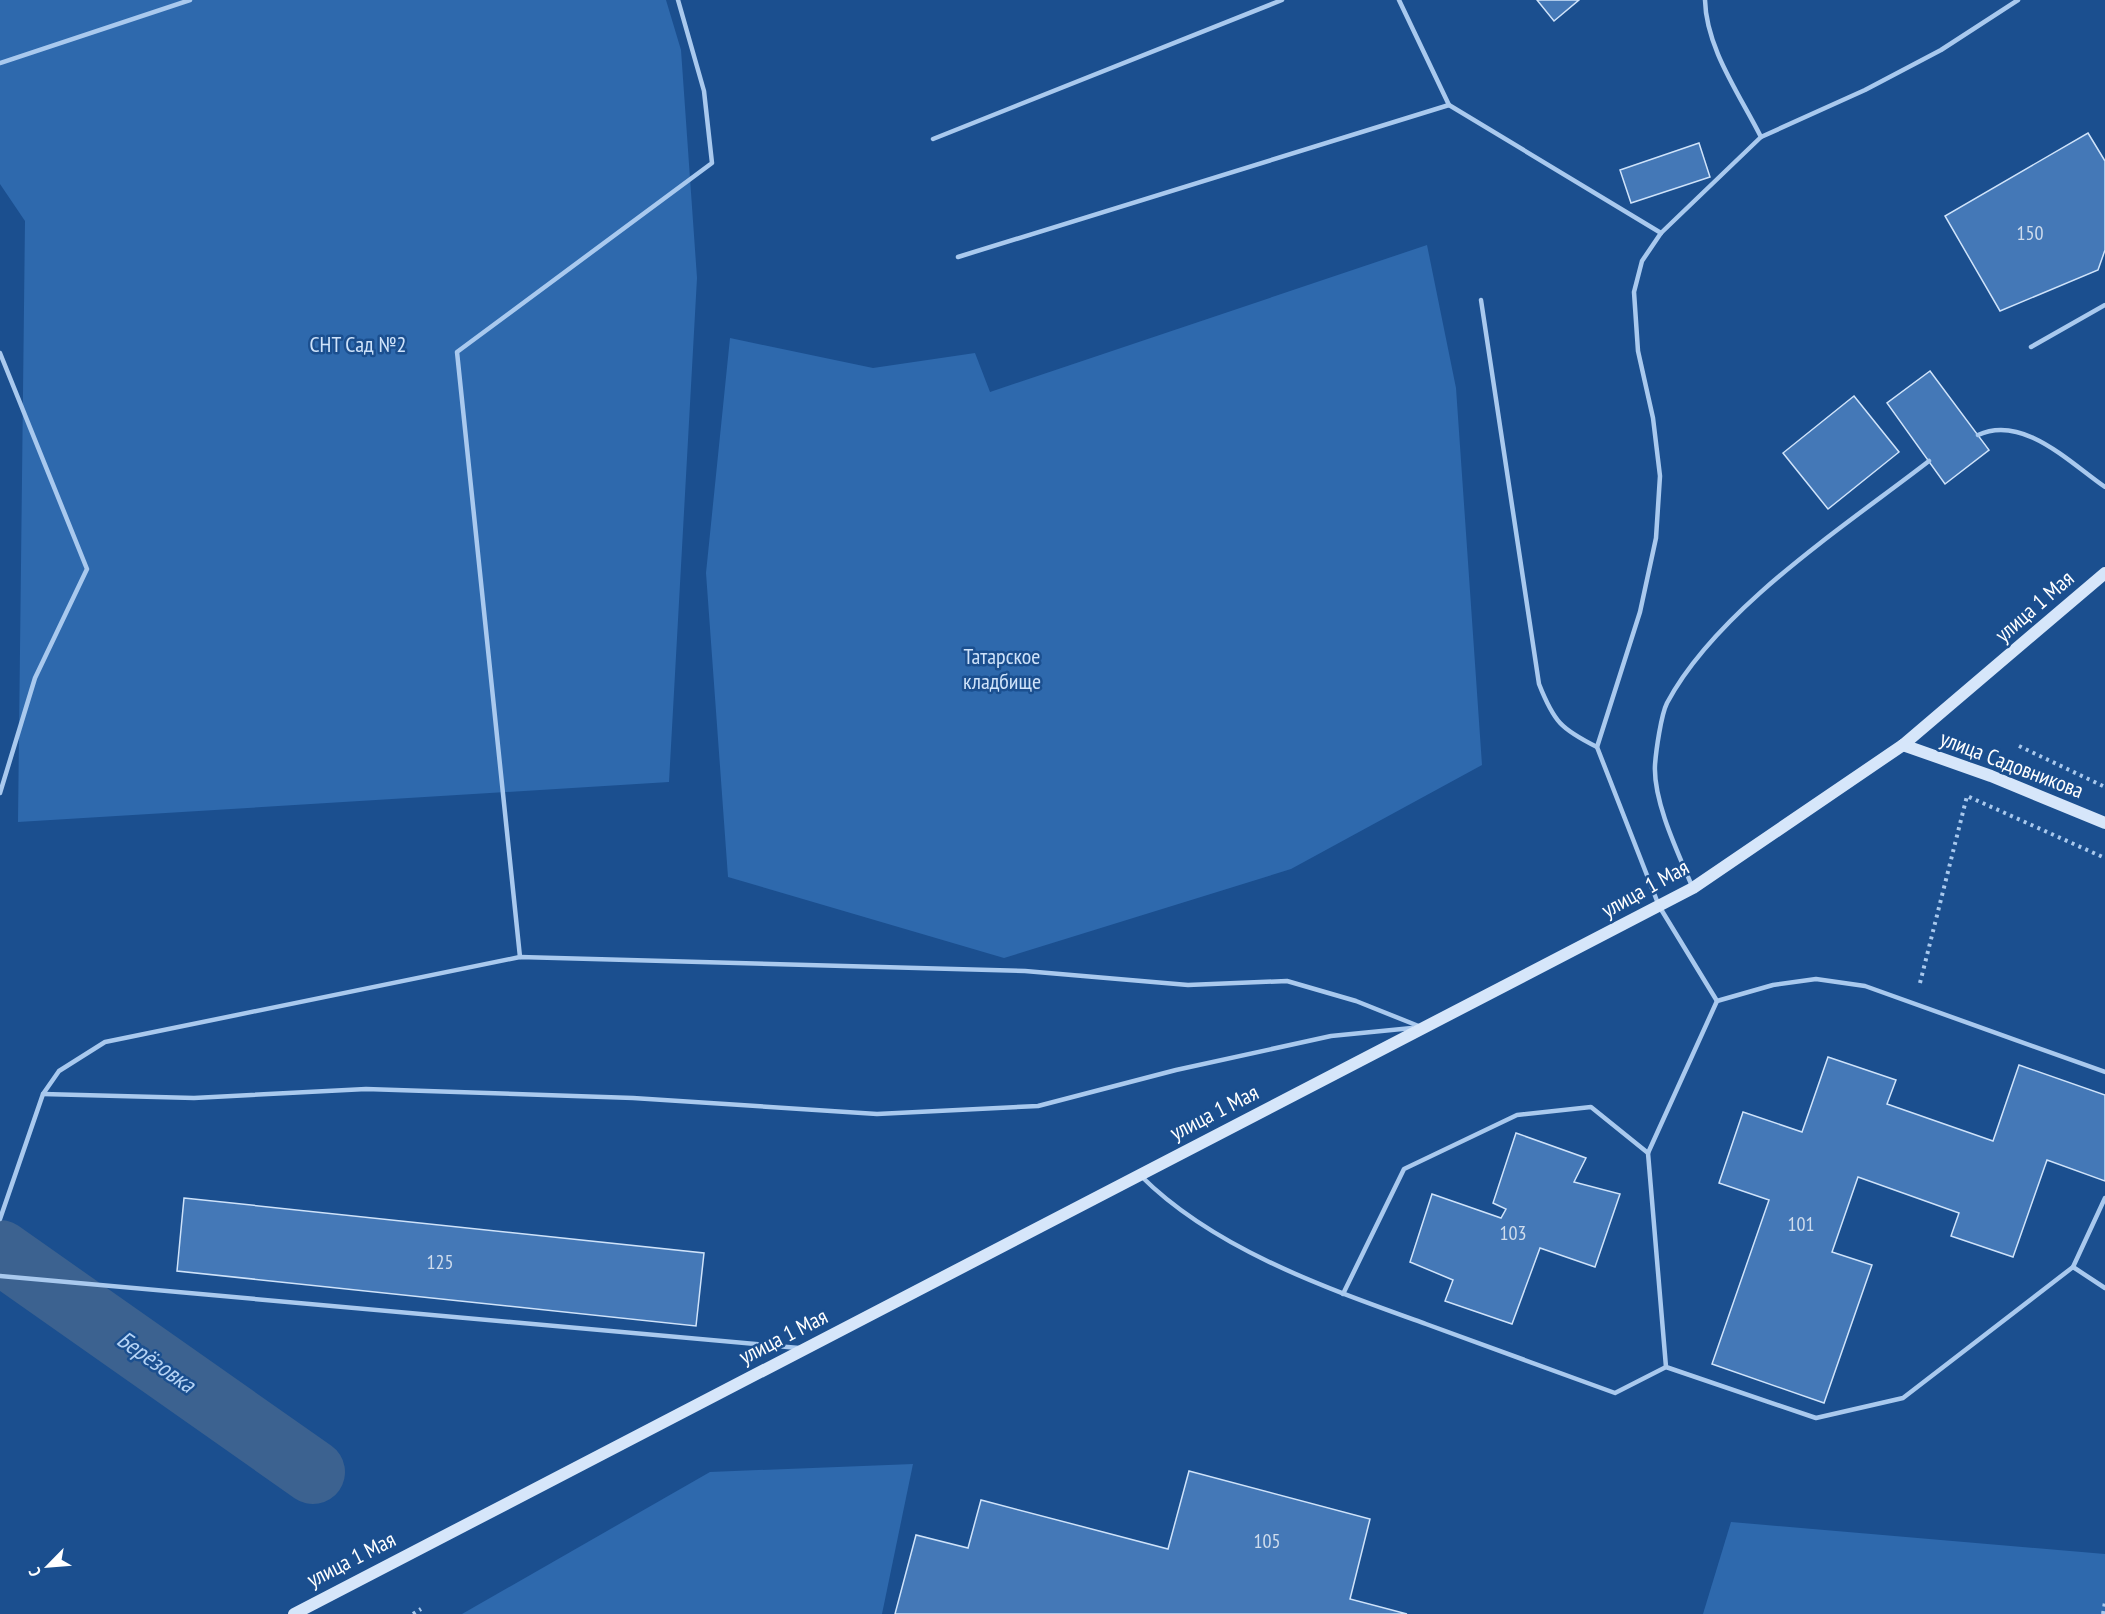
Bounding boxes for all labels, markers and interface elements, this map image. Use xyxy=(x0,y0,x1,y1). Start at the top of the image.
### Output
house number: 150 xyxy=(2017,220,2044,246)
park label: СНТ Сад №2 xyxy=(310,330,406,358)
street label: улица 1 Мая xyxy=(1989,564,2079,648)
park label: Татарское кладбище xyxy=(963,642,1041,695)
street label: улица Садовникова xyxy=(1936,724,2088,804)
street label: улица 1 Мая xyxy=(1596,853,1694,923)
street label: улица 1 Мая xyxy=(1165,1078,1263,1146)
house number: 101 xyxy=(1788,1211,1815,1237)
house number: 103 xyxy=(1500,1220,1527,1246)
house number: 125 xyxy=(427,1249,454,1275)
street label: улица 1 Мая xyxy=(734,1302,832,1370)
water label: Берёзовка xyxy=(111,1324,202,1400)
street label: улица 1 Мая xyxy=(302,1525,400,1593)
house number: 105 xyxy=(1254,1528,1281,1554)
north arrow xyxy=(18,1536,78,1596)
text: С xyxy=(24,1564,45,1580)

